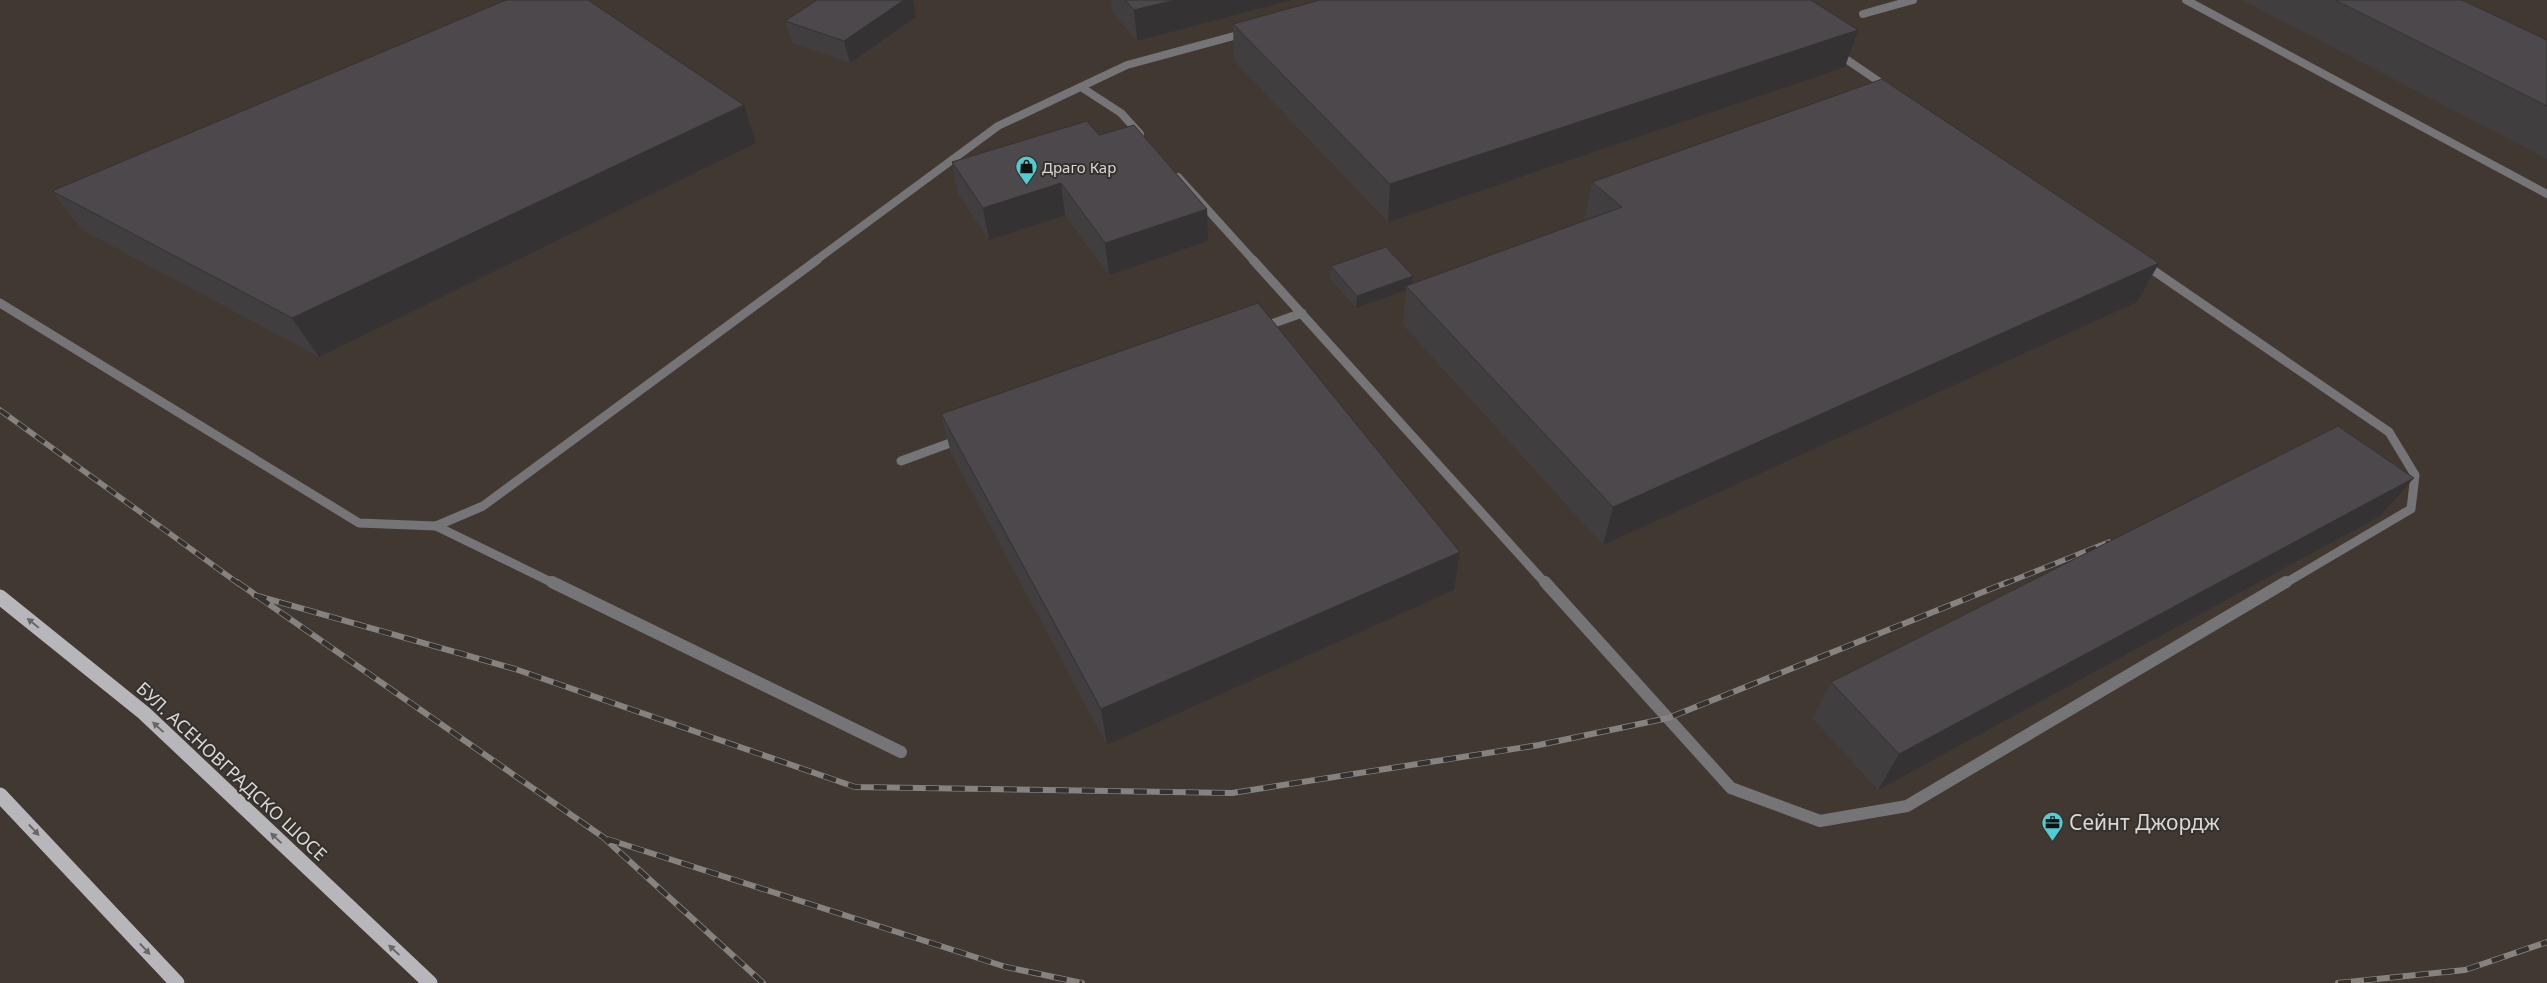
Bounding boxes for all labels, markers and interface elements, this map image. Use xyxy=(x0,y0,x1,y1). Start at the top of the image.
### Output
shop icon: Драго Кар xyxy=(1014,155,1038,186)
place label: Драго Кар xyxy=(1042,157,1116,177)
one-way arrow xyxy=(27,618,40,629)
street label: БУЛ. АСЕНОВГРАДСКО ШОСЕ xyxy=(132,676,332,866)
one-way arrow xyxy=(152,721,164,733)
place label: Сейнт Джордж xyxy=(2069,808,2220,836)
office icon: Сейнт Джордж xyxy=(2041,810,2065,841)
one-way arrow xyxy=(28,824,40,836)
one-way arrow xyxy=(271,832,283,844)
one-way arrow xyxy=(139,942,151,954)
one-way arrow xyxy=(389,944,401,956)

